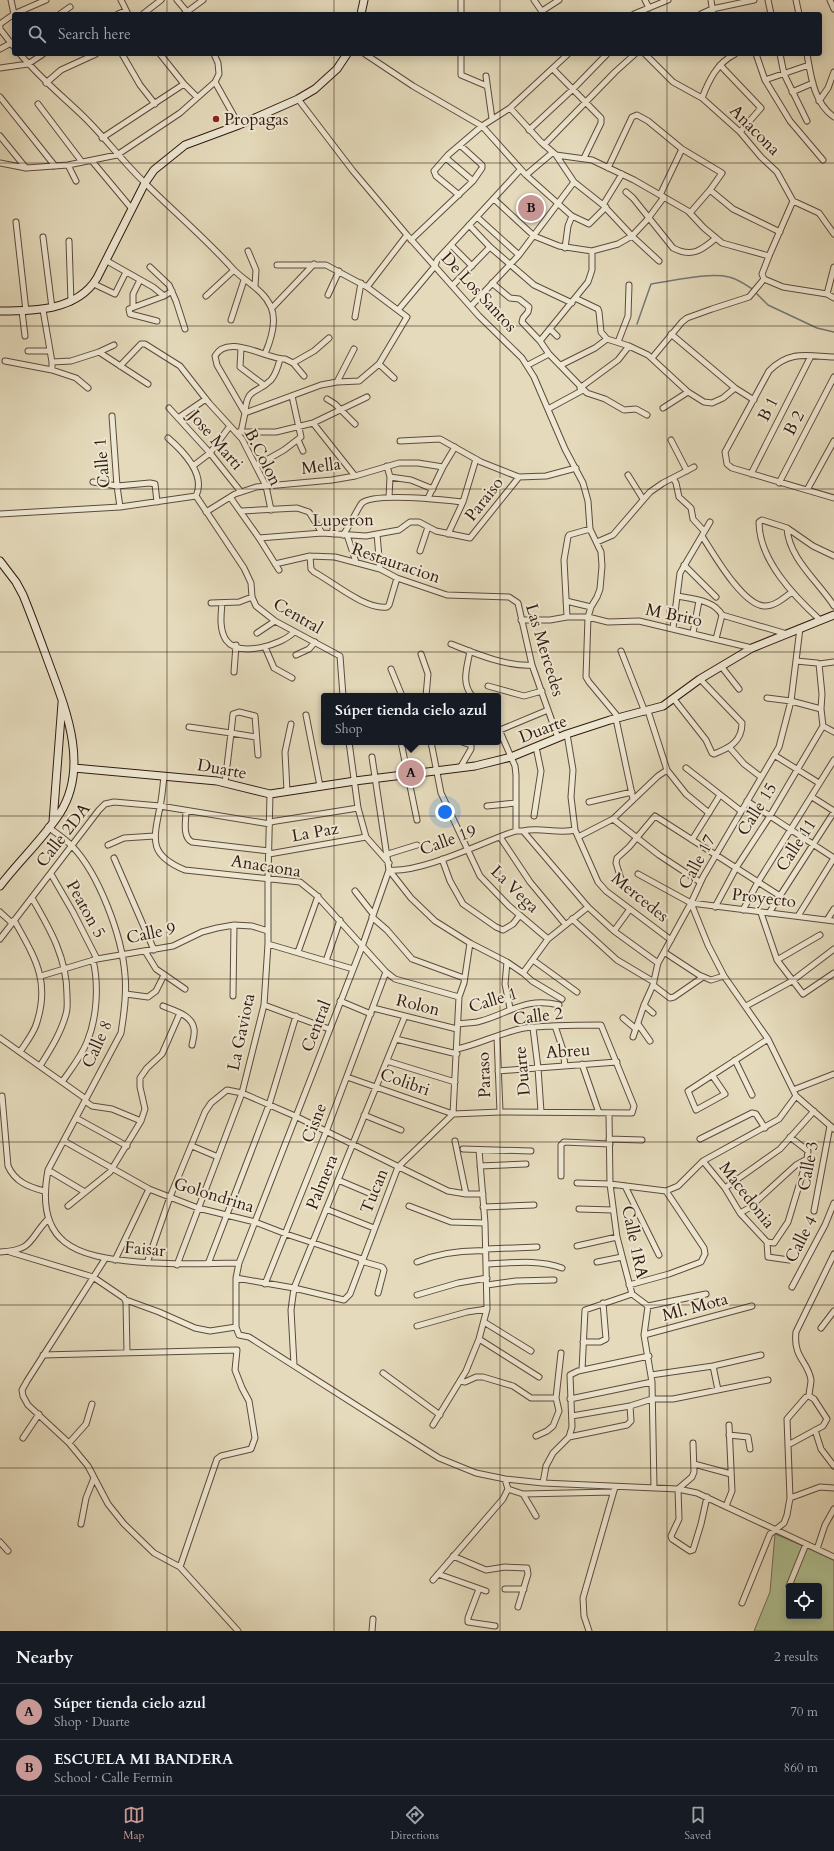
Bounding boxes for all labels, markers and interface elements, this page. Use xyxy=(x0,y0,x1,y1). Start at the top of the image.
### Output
search box xyxy=(12,12,822,56)
icon: search xyxy=(26,23,48,45)
text: Search here xyxy=(58,24,131,44)
street label: Anacona xyxy=(725,100,786,161)
place label: Propagas xyxy=(224,108,289,131)
marker: Propagas xyxy=(211,114,221,124)
pin: B xyxy=(518,193,544,223)
street label: De Los Santos xyxy=(436,247,522,337)
street label: B 1 xyxy=(752,393,784,425)
street label: Jose Marti xyxy=(182,403,249,475)
street label: B 2 xyxy=(778,406,810,439)
street label: B.Colon xyxy=(239,424,287,490)
street label: Calle 1 xyxy=(88,437,116,489)
street label: Mella xyxy=(300,452,343,480)
street label: Paraiso xyxy=(459,472,509,526)
street label: Luperon xyxy=(312,508,374,532)
street label: Restauracion xyxy=(349,537,444,589)
street label: Central xyxy=(269,593,328,640)
street label: M Brito xyxy=(643,598,705,632)
street label: Las Mercedes xyxy=(520,601,570,699)
popup xyxy=(321,693,501,745)
text: Súper tienda cielo azul xyxy=(335,700,487,720)
street label: Duarte xyxy=(516,709,570,749)
text: Shop xyxy=(335,720,363,738)
street label: Duarte xyxy=(195,753,249,785)
pin: A xyxy=(398,758,424,788)
street label: Calle 15 xyxy=(732,778,782,840)
street label: Calle 2DA xyxy=(31,797,96,872)
your location xyxy=(435,802,455,822)
street label: Calle 11 xyxy=(770,814,822,876)
street label: La Paz xyxy=(290,817,341,847)
street label: Calle 19 xyxy=(416,819,480,861)
street label: Calle 17 xyxy=(673,830,721,893)
street label: Anacaona xyxy=(229,849,303,883)
street label: La Vega xyxy=(486,860,545,918)
street label: Mercedes xyxy=(606,867,674,927)
street label: Peaton 5 xyxy=(61,876,111,942)
street label: Proyecto xyxy=(731,883,797,913)
street label: Calle 9 xyxy=(124,916,178,949)
street label: Calle 1 xyxy=(466,982,520,1018)
street label: Rolon xyxy=(394,989,443,1022)
street label: La Gaviota xyxy=(222,991,261,1073)
street label: Central xyxy=(296,996,337,1055)
street label: Calle 2 xyxy=(512,1002,564,1030)
street label: Calle 8 xyxy=(76,1016,118,1072)
street label: Abreu xyxy=(545,1038,591,1064)
street label: Duarte xyxy=(508,1045,536,1097)
street label: Paraso xyxy=(472,1052,496,1098)
street label: Colibri xyxy=(377,1063,433,1101)
street label: Cisne xyxy=(296,1100,332,1146)
street label: Calle 3 xyxy=(792,1139,824,1193)
street label: Palmera xyxy=(301,1150,344,1213)
street label: Macedonia xyxy=(714,1157,781,1234)
street label: Tucan xyxy=(355,1165,394,1217)
street label: Golondrina xyxy=(171,1172,258,1218)
street label: Calle 1RA xyxy=(616,1203,654,1281)
street label: Calle 4 xyxy=(779,1211,823,1266)
street label: Faisar xyxy=(124,1236,167,1262)
street label: Ml. Mota xyxy=(660,1287,731,1327)
map controls xyxy=(786,1583,822,1619)
button: locate xyxy=(786,1583,822,1619)
text: Nearby xyxy=(16,1646,73,1669)
text: 2 results xyxy=(774,1648,818,1666)
text: Súper tienda cielo azul xyxy=(54,1693,206,1713)
text: A xyxy=(24,1703,34,1721)
text: 70 m xyxy=(790,1703,818,1721)
text: Shop · Duarte xyxy=(54,1713,130,1731)
text: ESCUELA MI BANDERA xyxy=(54,1749,233,1769)
text: B xyxy=(24,1759,34,1777)
text: 860 m xyxy=(784,1759,818,1777)
text: School · Calle Fermin xyxy=(54,1769,173,1787)
tab: Map xyxy=(123,1804,145,1843)
tab: Directions xyxy=(390,1804,439,1843)
tab: Saved xyxy=(685,1804,711,1843)

